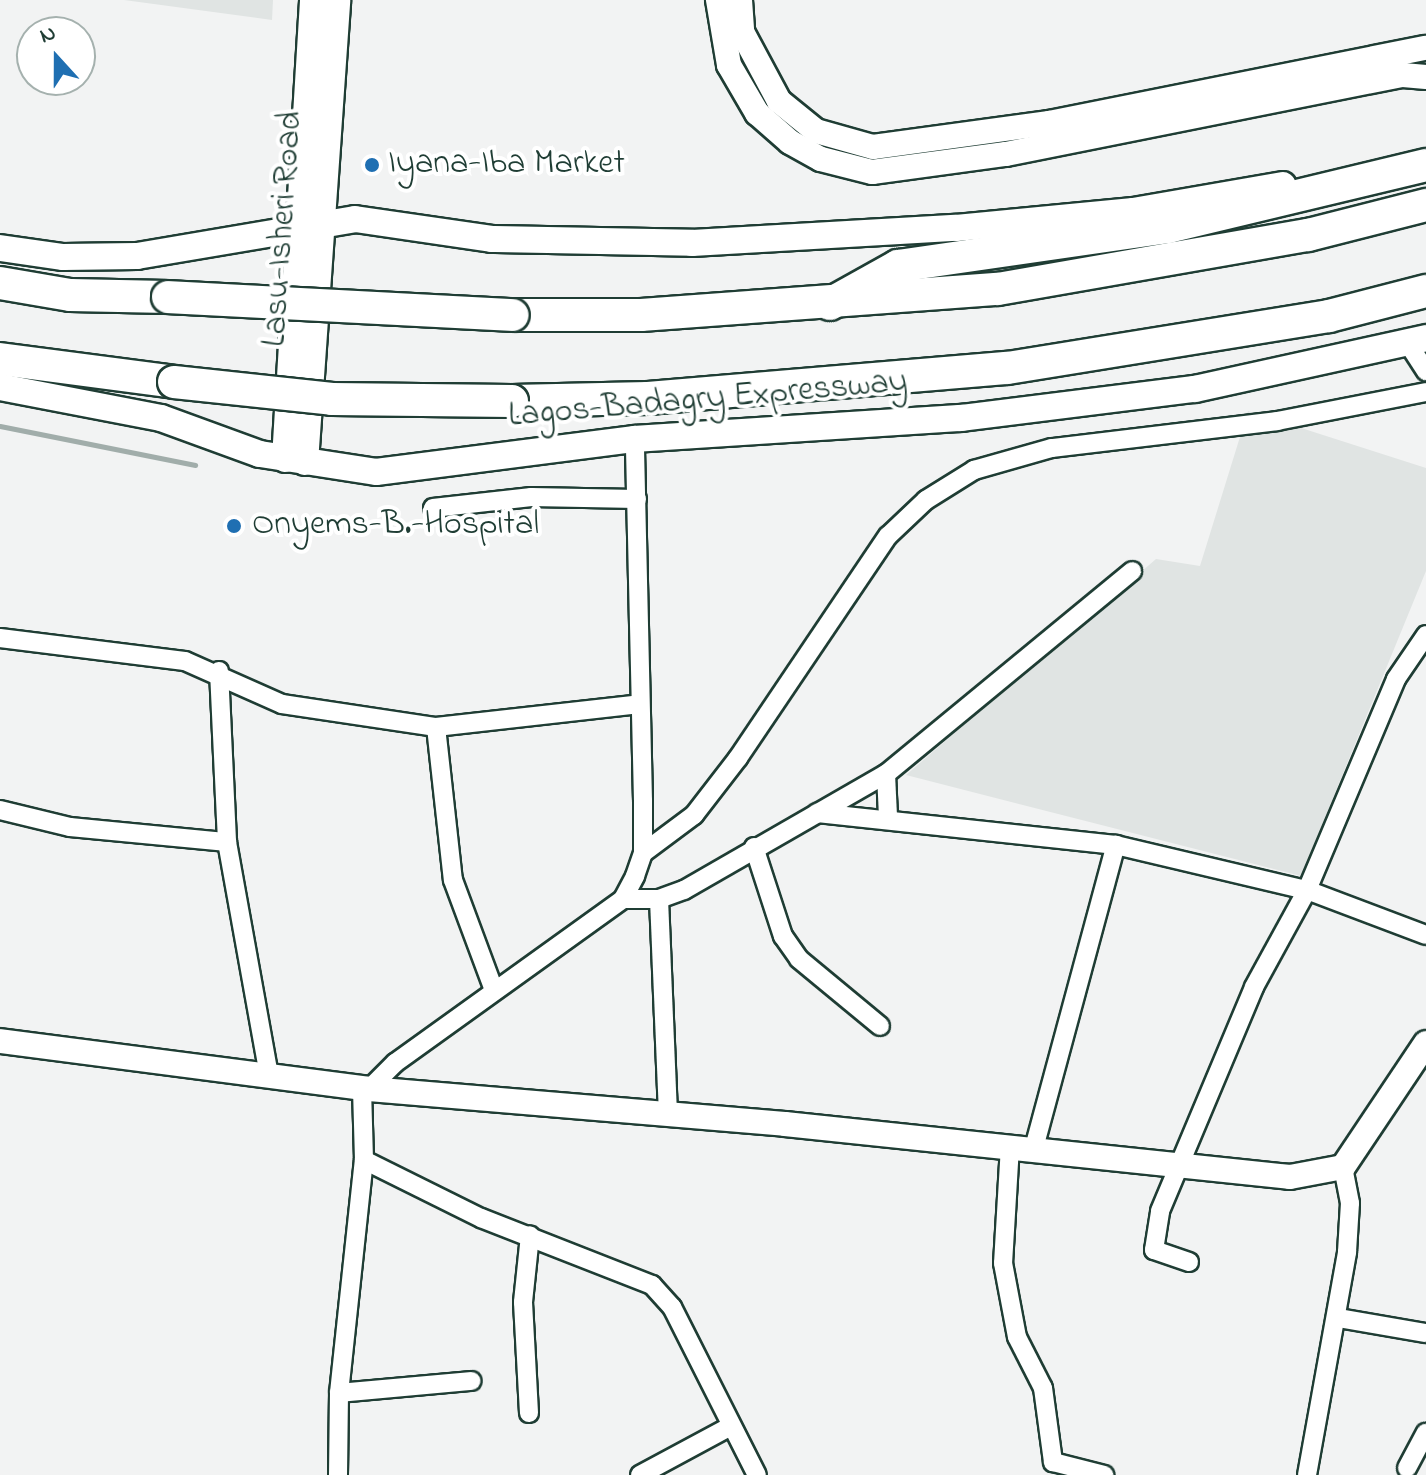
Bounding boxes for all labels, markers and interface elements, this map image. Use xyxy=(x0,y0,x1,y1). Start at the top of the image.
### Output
north arrow xyxy=(16,16,96,96)
text: N xyxy=(35,18,61,53)
street label: Lasu-Isheri Road xyxy=(255,110,313,348)
place label: Iyana-Iba Market xyxy=(388,145,625,185)
marker: Iyana-Iba Market xyxy=(363,156,381,174)
street label: Lagos-Badagry Expressway xyxy=(507,362,909,438)
place label: Onyems-B.-Hospital xyxy=(252,506,539,546)
marker: Onyems-B.-Hospital xyxy=(223,515,245,537)

